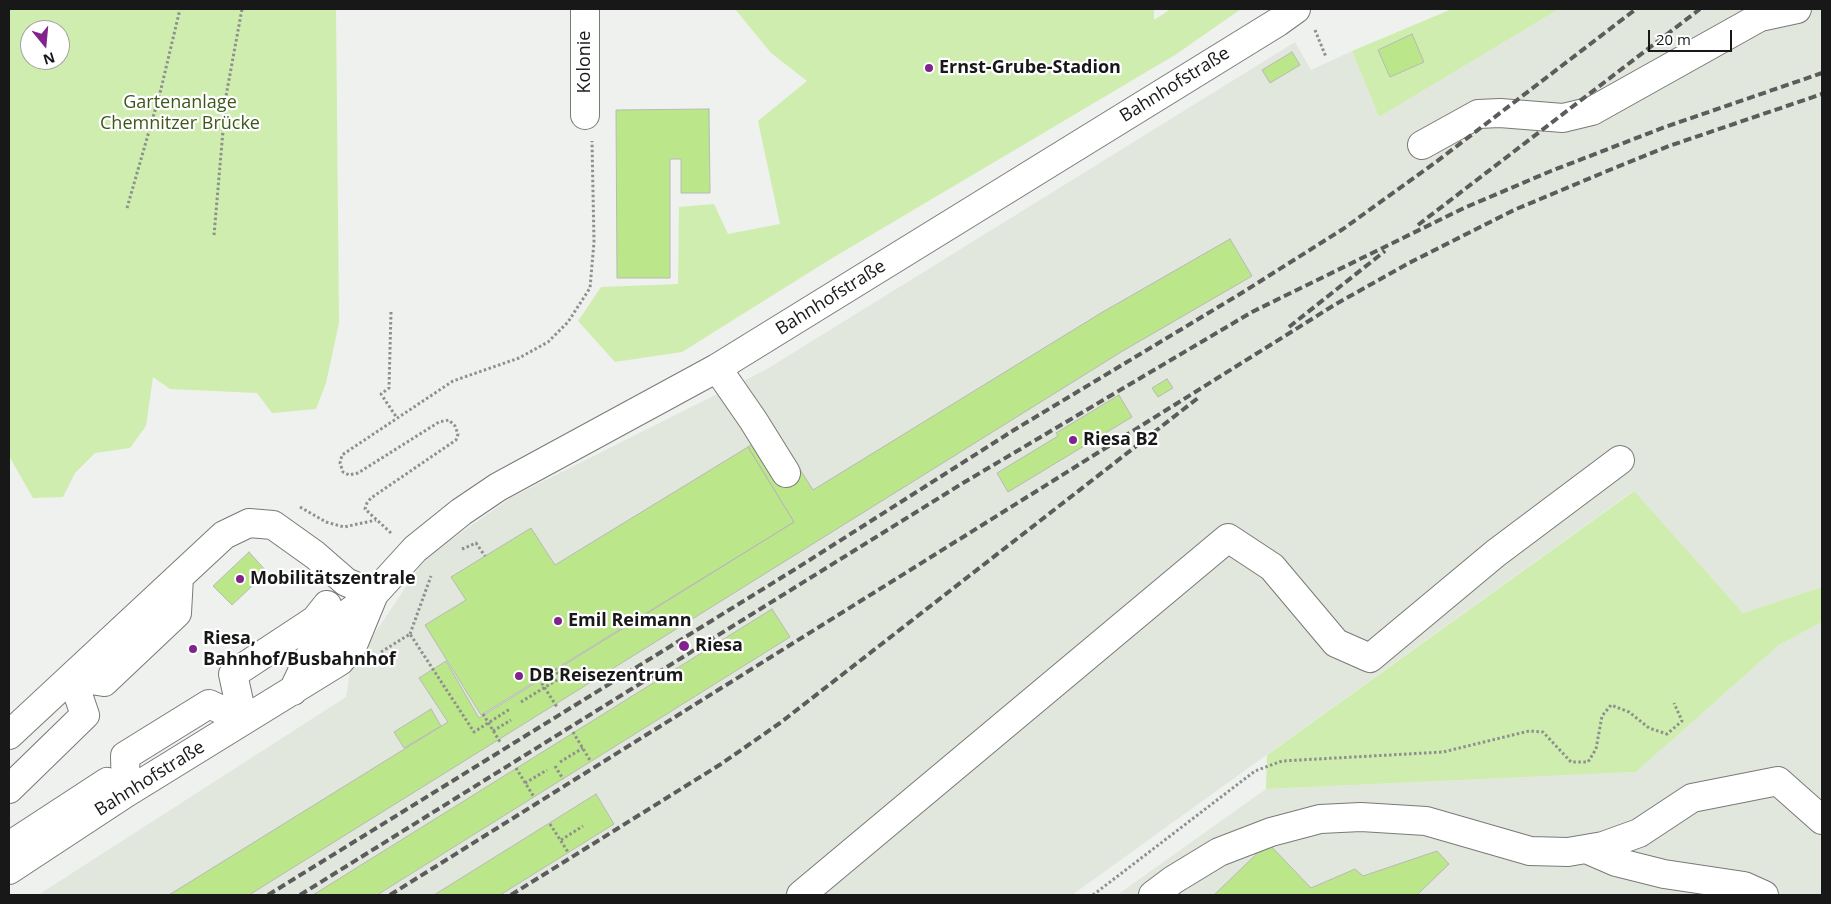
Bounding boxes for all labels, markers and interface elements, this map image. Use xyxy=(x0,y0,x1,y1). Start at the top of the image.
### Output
north arrow xyxy=(20,20,70,70)
scale bar xyxy=(1651,20,1735,52)
text: 20 m xyxy=(1656,29,1691,49)
street label: Kolonie xyxy=(574,31,596,93)
street label: Bahnhofstraße xyxy=(1116,43,1234,127)
text: N xyxy=(41,48,57,70)
place label: Ernst-Grube-Stadion xyxy=(939,57,1121,79)
marker: Ernst-Grube-Stadion xyxy=(923,62,935,74)
park label: Gartenanlage Chemnitzer Brücke xyxy=(100,92,260,134)
street label: Bahnhofstraße xyxy=(772,256,890,340)
place label: Riesa B2 xyxy=(1083,429,1158,451)
marker: Riesa B2 xyxy=(1067,434,1079,446)
place label: Mobilitätszentrale xyxy=(250,568,416,590)
marker: Mobilitätszentrale xyxy=(234,573,246,585)
place label: Emil Reimann xyxy=(568,610,692,632)
marker: Emil Reimann xyxy=(552,615,564,627)
place label: Riesa, Bahnhof/Busbahnhof xyxy=(203,628,396,670)
place label: Riesa xyxy=(695,635,743,657)
marker: Riesa xyxy=(677,639,691,653)
marker: Riesa, Bahnhof/Busbahnhof xyxy=(187,643,199,655)
place label: DB Reisezentrum xyxy=(529,665,683,687)
marker: DB Reisezentrum xyxy=(513,670,525,682)
street label: Bahnhofstraße xyxy=(91,737,209,821)

